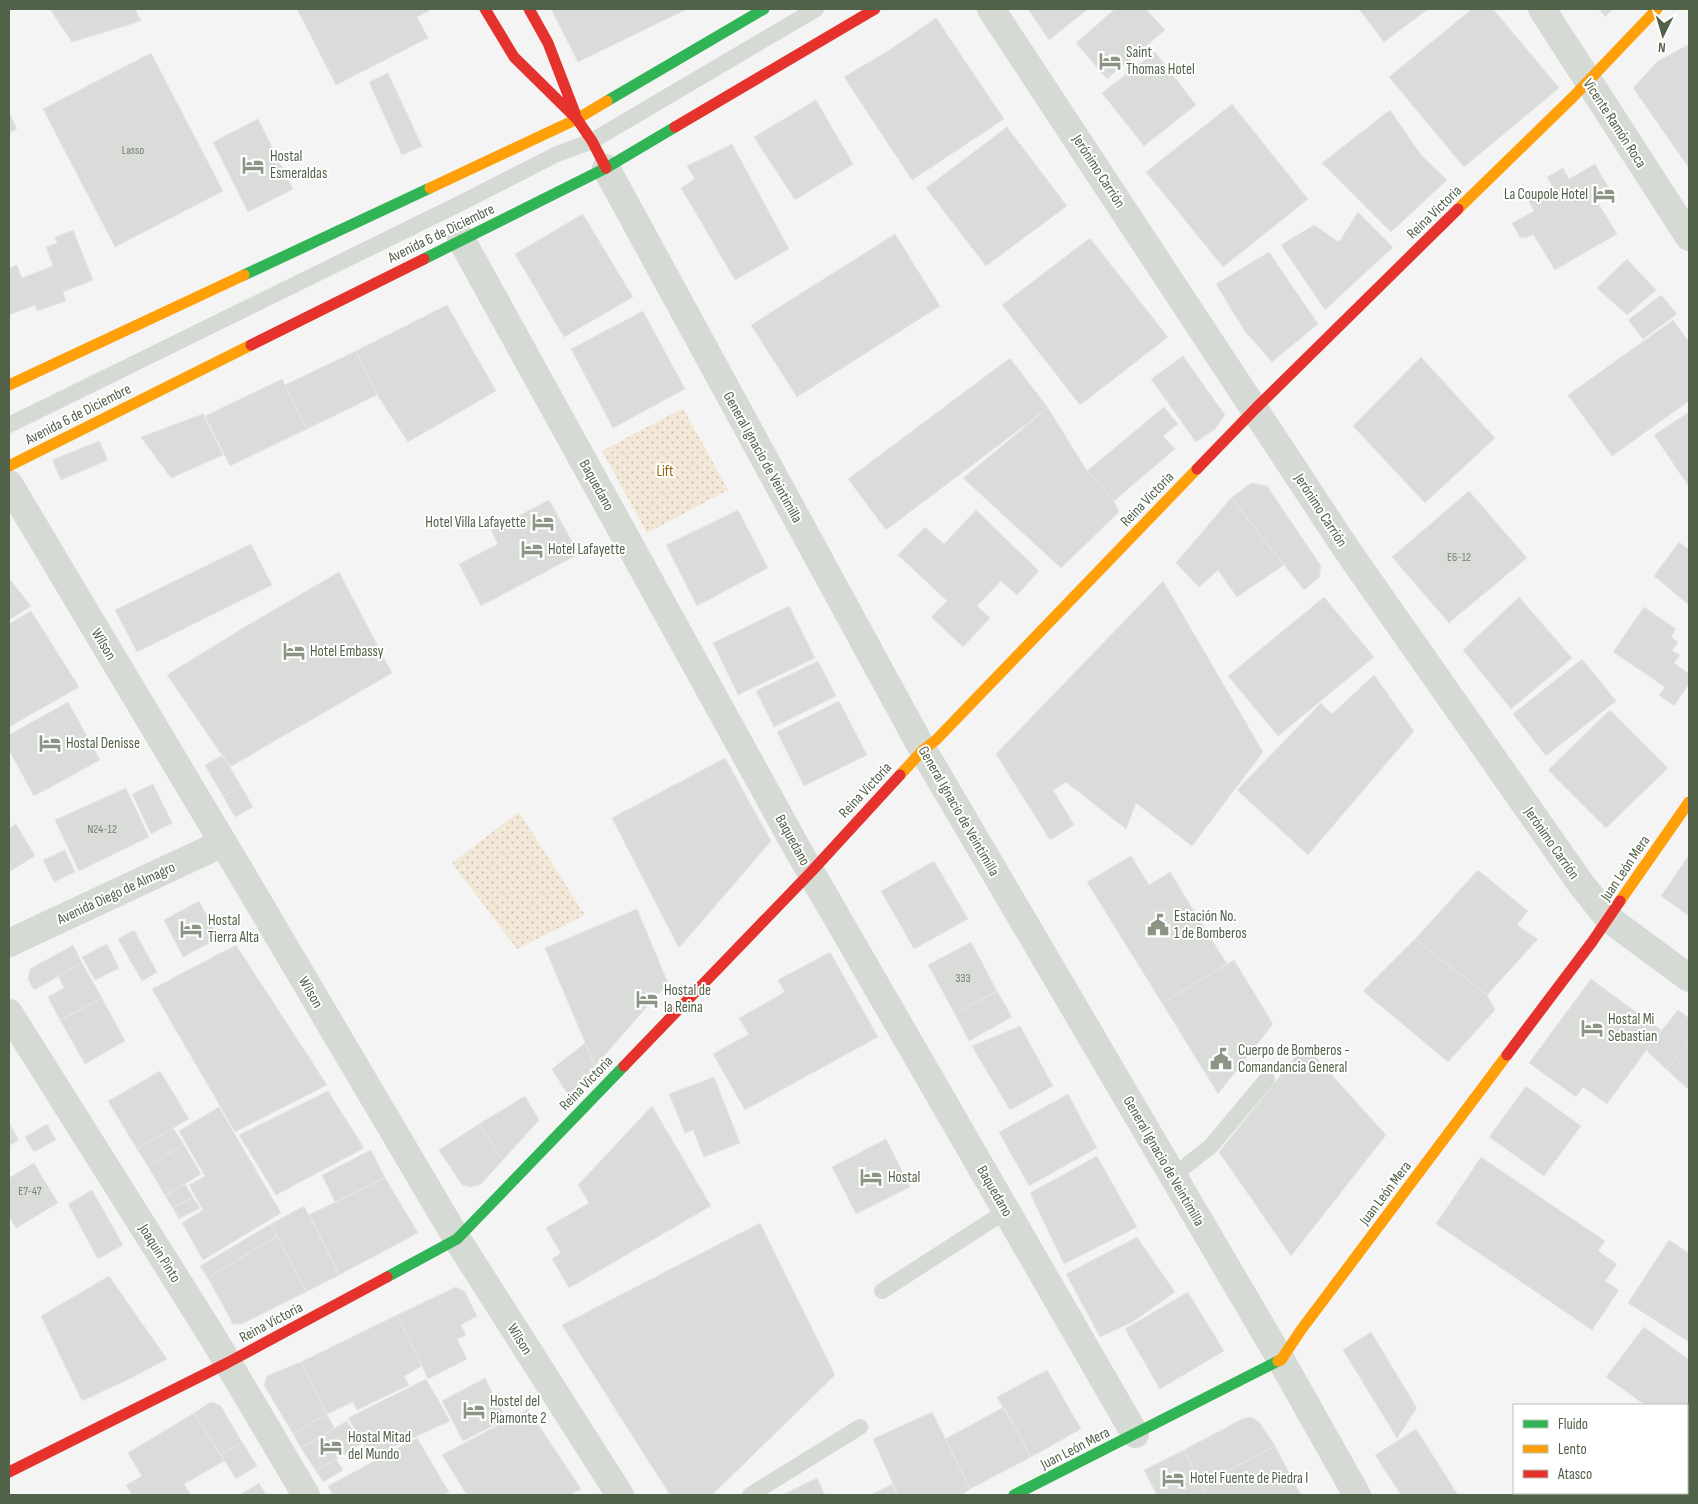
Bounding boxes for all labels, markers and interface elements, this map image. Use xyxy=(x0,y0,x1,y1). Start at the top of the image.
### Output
north arrow xyxy=(1638,10,1688,60)
text: N xyxy=(1657,39,1666,56)
place label: Saint Thomas Hotel xyxy=(1126,43,1195,79)
hotel icon: Saint Thomas Hotel xyxy=(1097,48,1123,74)
street label: Vicente Ramón Roca xyxy=(1579,75,1651,172)
street label: Jerónimo Carrión xyxy=(1067,130,1129,212)
house number: Lasso xyxy=(122,143,144,158)
place label: Hostal Esmeraldas xyxy=(270,147,327,183)
hotel icon: Hostal Esmeraldas xyxy=(240,152,266,178)
street label: Reina Victoria xyxy=(1403,181,1466,243)
hotel icon: La Coupole Hotel xyxy=(1591,181,1617,207)
place label: La Coupole Hotel xyxy=(1504,185,1588,204)
street label: Avenida 6 de Diciembre xyxy=(384,199,498,268)
street label: Avenida 6 de Diciembre xyxy=(21,380,134,450)
street label: General Ignacio de Veintimilla xyxy=(719,388,807,526)
street label: Baquedano xyxy=(575,456,618,514)
park label: Lift xyxy=(656,462,674,481)
street label: Reina Victoria xyxy=(1117,468,1178,531)
street label: Jerónimo Carrión xyxy=(1289,469,1351,551)
hotel icon: Hotel Villa Lafayette xyxy=(530,509,556,535)
place label: Hotel Villa Lafayette xyxy=(425,513,526,532)
hotel icon: Hotel Lafayette xyxy=(519,536,545,562)
place label: Hotel Lafayette xyxy=(548,540,625,559)
house number: E6-12 xyxy=(1447,550,1471,565)
street label: Wilson xyxy=(87,625,120,663)
hotel icon: Hotel Embassy xyxy=(281,638,307,664)
place label: Hotel Embassy xyxy=(310,642,384,661)
hotel icon: Hostal Denisse xyxy=(37,730,63,756)
place label: Hostal Denisse xyxy=(66,734,140,753)
street label: General Ignacio de Veintimilla xyxy=(914,743,1004,880)
street label: Reina Victoria xyxy=(835,758,896,822)
street label: Jerónimo Carrión xyxy=(1519,803,1583,883)
street label: Baquedano xyxy=(771,811,814,869)
house number: N24-12 xyxy=(87,822,117,837)
street label: Juan León Mera xyxy=(1596,832,1654,906)
street label: Avenida Diego de Almagro xyxy=(53,858,178,930)
place label: Estación No. 1 de Bomberos xyxy=(1174,907,1247,943)
place label: Hostal Tierra Alta xyxy=(208,911,259,947)
public building icon: Estación No. 1 de Bomberos xyxy=(1145,912,1171,938)
hotel icon: Hostal Tierra Alta xyxy=(178,916,204,942)
house number: 333 xyxy=(955,971,971,986)
street label: Wilson xyxy=(294,973,327,1011)
place label: Hostal de la Reina xyxy=(664,981,711,1017)
hotel icon: Hostal de la Reina xyxy=(634,986,660,1012)
place label: Hostal Mi Sebastian xyxy=(1608,1010,1657,1046)
hotel icon: Hostal Mi Sebastian xyxy=(1579,1015,1605,1041)
place label: Cuerpo de Bomberos - Comandancia General xyxy=(1238,1041,1350,1077)
public building icon: Cuerpo de Bomberos - Comandancia General xyxy=(1208,1046,1234,1072)
street label: Reina Victoria xyxy=(556,1052,617,1115)
street label: General Ignacio de Veintimilla xyxy=(1119,1093,1209,1230)
street label: Juan León Mera xyxy=(1355,1157,1416,1230)
street label: Baquedano xyxy=(972,1162,1017,1220)
hotel icon: Hostal xyxy=(858,1164,884,1190)
place label: Hostal xyxy=(888,1168,920,1187)
house number: E7-47 xyxy=(18,1184,42,1199)
street label: Joaquin Pinto xyxy=(134,1220,185,1286)
street label: Reina Victoria xyxy=(236,1298,306,1347)
street label: Wilson xyxy=(503,1320,536,1358)
place label: Hostel del Piamonte 2 xyxy=(490,1392,546,1428)
hotel icon: Hostel del Piamonte 2 xyxy=(461,1397,487,1423)
legend xyxy=(1513,1404,1688,1494)
text: Fluido xyxy=(1558,1415,1588,1434)
street label: Juan León Mera xyxy=(1037,1423,1113,1474)
place label: Hostal Mitad del Mundo xyxy=(348,1428,411,1464)
hotel icon: Hostal Mitad del Mundo xyxy=(318,1433,344,1459)
text: Lento xyxy=(1558,1440,1587,1459)
hotel icon: Hotel Fuente de Piedra I xyxy=(1160,1465,1186,1491)
text: Atasco xyxy=(1557,1465,1592,1484)
place label: Hotel Fuente de Piedra I xyxy=(1190,1469,1308,1488)

